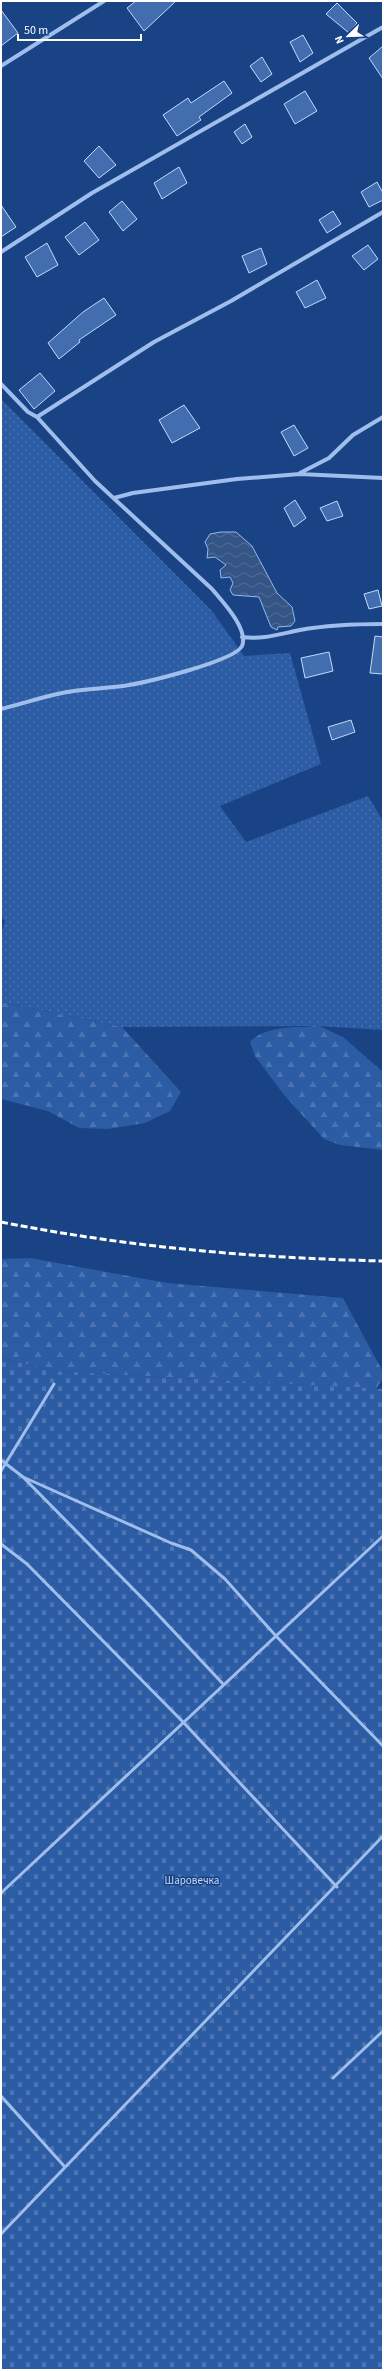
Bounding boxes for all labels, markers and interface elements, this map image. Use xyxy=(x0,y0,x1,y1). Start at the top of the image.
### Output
scale bar xyxy=(18,16,141,42)
north arrow xyxy=(328,16,368,56)
text: 50 m xyxy=(24,22,48,39)
text: N xyxy=(331,33,348,46)
park label: Шаровечка xyxy=(165,1873,219,1888)

